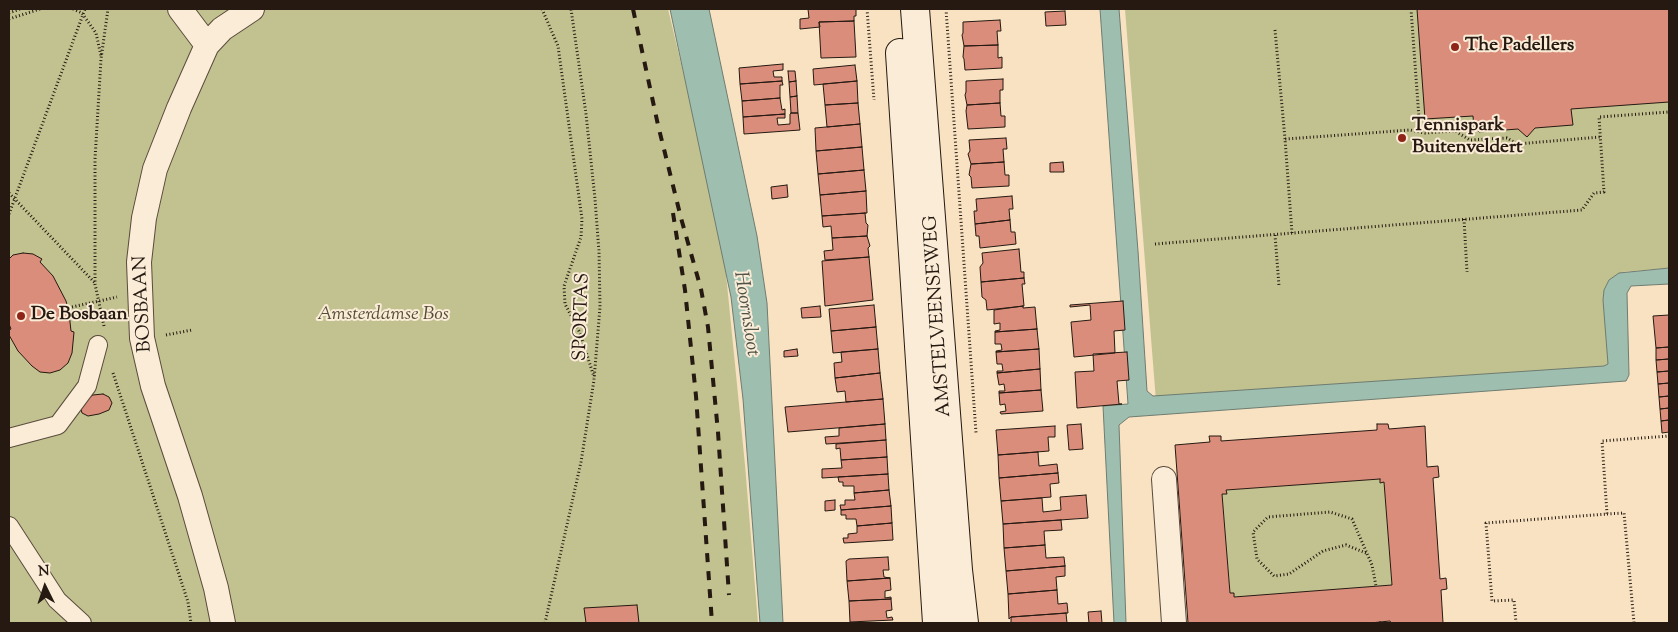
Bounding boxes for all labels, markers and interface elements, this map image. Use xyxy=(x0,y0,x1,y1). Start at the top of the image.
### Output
place label: The Padellers xyxy=(1465,36,1574,58)
marker: The Padellers xyxy=(1449,41,1461,53)
place label: Tennispark Buitenveldert xyxy=(1412,116,1523,160)
marker: Tennispark Buitenveldert xyxy=(1396,132,1408,144)
street label: AMSTELVEENSEWEG xyxy=(921,214,957,418)
street label: BOSBAAN xyxy=(130,255,158,353)
water label: Hoornsloot xyxy=(726,270,764,358)
street label: SPORTAS xyxy=(570,272,596,362)
place label: De Bosbaan xyxy=(31,305,128,327)
park label: Amsterdamse Bos xyxy=(317,305,449,327)
marker: De Bosbaan xyxy=(15,310,27,322)
north arrow xyxy=(20,562,70,612)
text: N xyxy=(38,562,50,582)

